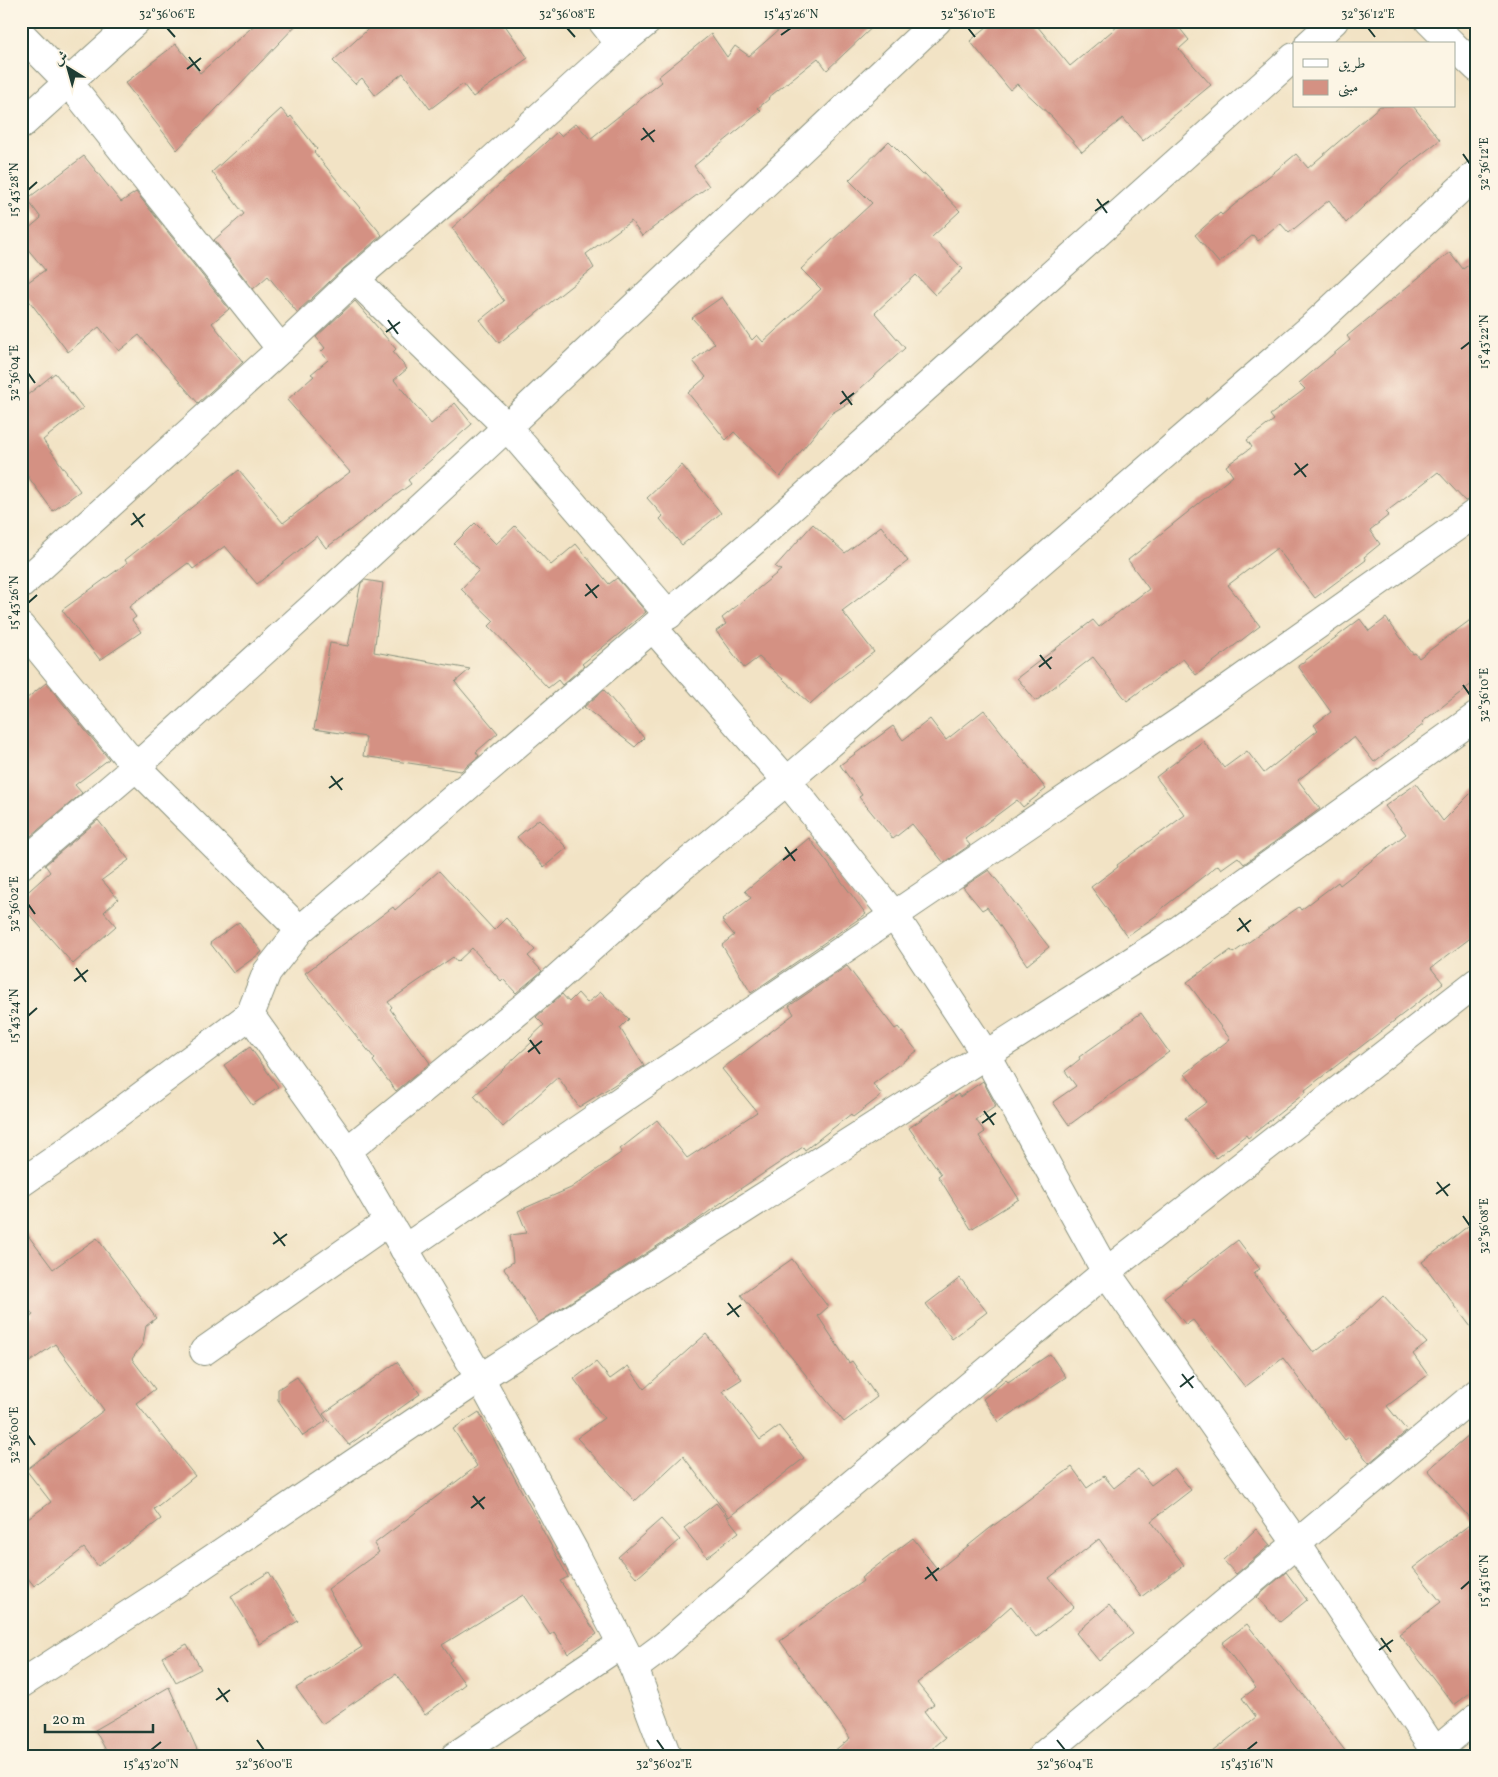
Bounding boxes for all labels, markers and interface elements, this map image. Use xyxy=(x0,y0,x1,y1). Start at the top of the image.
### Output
text: 32°36'06"E xyxy=(139,7,195,23)
text: 32°36'08"E xyxy=(539,7,595,23)
text: 15°43'26"N xyxy=(764,7,818,23)
text: 32°36'10"E xyxy=(941,7,995,23)
text: 32°36'12"E xyxy=(1341,7,1395,23)
north arrow xyxy=(42,42,92,92)
legend xyxy=(1293,42,1456,108)
text: ش xyxy=(50,47,72,71)
text: طريق xyxy=(1338,54,1365,75)
text: مبنى xyxy=(1338,78,1358,99)
text: 32°36'12"E xyxy=(1477,137,1493,191)
text: 15°43'28"N xyxy=(7,163,23,217)
text: 15°43'22"N xyxy=(1477,315,1493,369)
text: 32°36'04"E xyxy=(7,345,23,401)
text: 15°43'26"N xyxy=(7,576,23,630)
text: 32°36'10"E xyxy=(1477,668,1493,722)
text: 32°36'02"E xyxy=(7,876,23,932)
text: 15°43'24"N xyxy=(7,988,23,1043)
text: 32°36'08"E xyxy=(1477,1198,1493,1254)
text: 32°36'00"E xyxy=(7,1407,23,1463)
text: 15°43'16"N xyxy=(1477,1554,1493,1607)
scale bar xyxy=(45,1702,152,1734)
text: 20 m xyxy=(52,1710,85,1731)
text: 15°43'20"N xyxy=(123,1757,179,1773)
text: 32°36'00"E xyxy=(236,1757,292,1773)
text: 32°36'02"E xyxy=(636,1757,692,1773)
text: 32°36'04"E xyxy=(1037,1757,1093,1773)
text: 15°43'16"N xyxy=(1221,1757,1274,1773)

